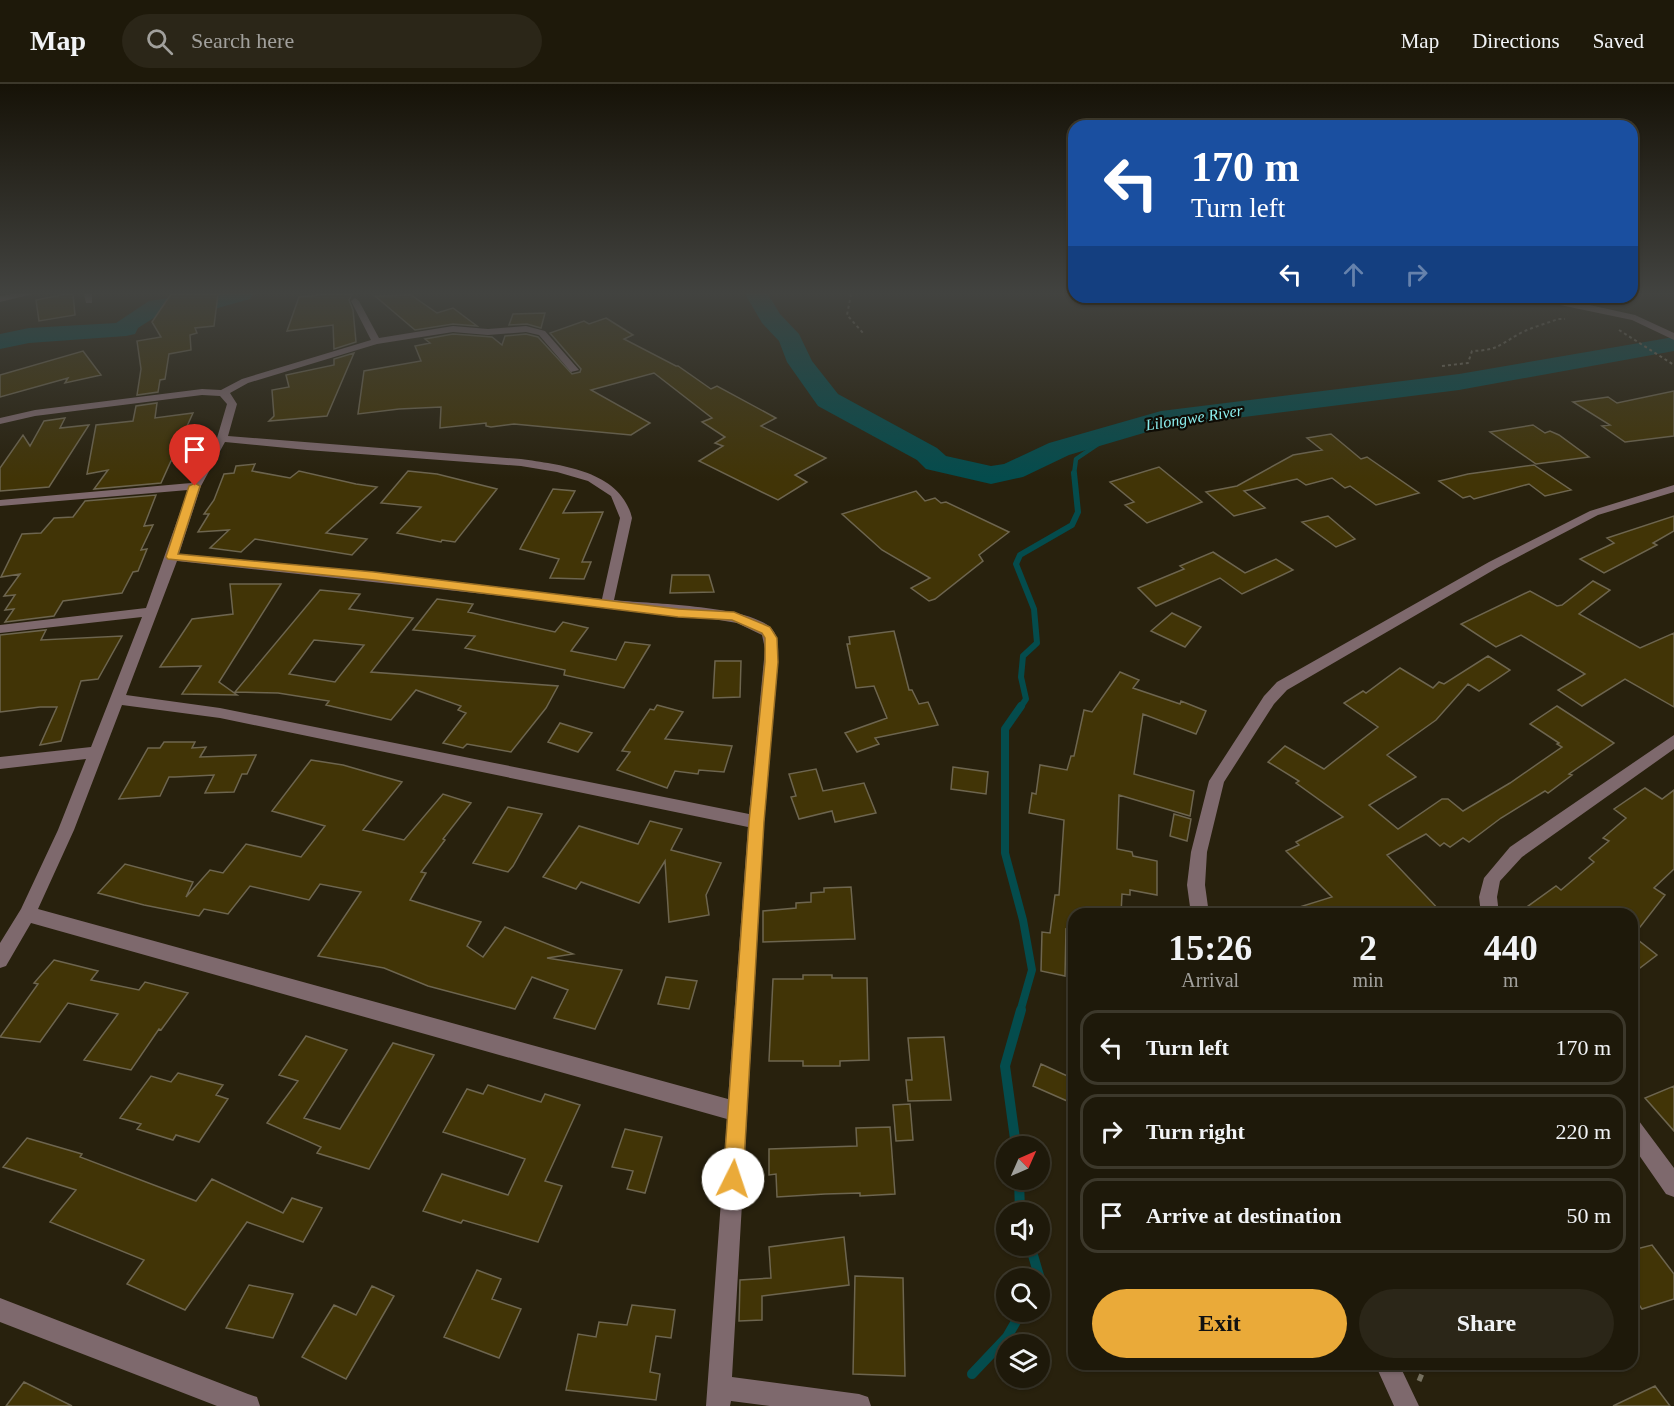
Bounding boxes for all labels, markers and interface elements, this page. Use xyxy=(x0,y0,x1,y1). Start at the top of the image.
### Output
search box xyxy=(122,14,542,68)
text: Map xyxy=(30,25,86,56)
icon: search xyxy=(143,25,176,58)
text: Search here xyxy=(191,28,294,53)
text: Map xyxy=(1401,29,1439,53)
text: Directions xyxy=(1472,29,1560,53)
text: Saved xyxy=(1593,29,1644,53)
icon: left xyxy=(1092,144,1170,222)
text: 170 m xyxy=(1191,144,1300,190)
text: Turn left xyxy=(1191,193,1285,223)
icon: left xyxy=(1274,258,1307,291)
icon: ahead xyxy=(1337,258,1370,291)
icon: right xyxy=(1400,258,1433,291)
water label: Lilongwe River xyxy=(1143,401,1245,435)
pin xyxy=(169,424,220,486)
icon: arrive xyxy=(178,433,211,466)
text: 15:26 xyxy=(1168,928,1252,968)
text: 2 xyxy=(1359,928,1377,968)
text: 440 xyxy=(1484,928,1538,968)
text: Arrival xyxy=(1181,969,1239,991)
text: min xyxy=(1352,969,1384,991)
text: m xyxy=(1503,969,1519,991)
icon: left xyxy=(1095,1031,1128,1064)
text: Turn left xyxy=(1146,1035,1229,1060)
text: 170 m xyxy=(1555,1035,1611,1060)
icon: right xyxy=(1095,1115,1128,1148)
text: Turn right xyxy=(1146,1119,1245,1144)
text: 220 m xyxy=(1555,1119,1611,1144)
north arrow xyxy=(996,1136,1050,1190)
map controls xyxy=(996,1136,1050,1388)
position arrow xyxy=(701,1147,765,1211)
icon: arrive xyxy=(1095,1199,1128,1232)
button: sound xyxy=(996,1202,1050,1256)
text: Arrive at destination xyxy=(1146,1203,1342,1228)
text: 50 m xyxy=(1566,1203,1611,1228)
button: search xyxy=(996,1268,1050,1322)
button: Exit xyxy=(1092,1289,1347,1358)
button: Share xyxy=(1359,1289,1614,1358)
button: layers xyxy=(996,1334,1050,1388)

